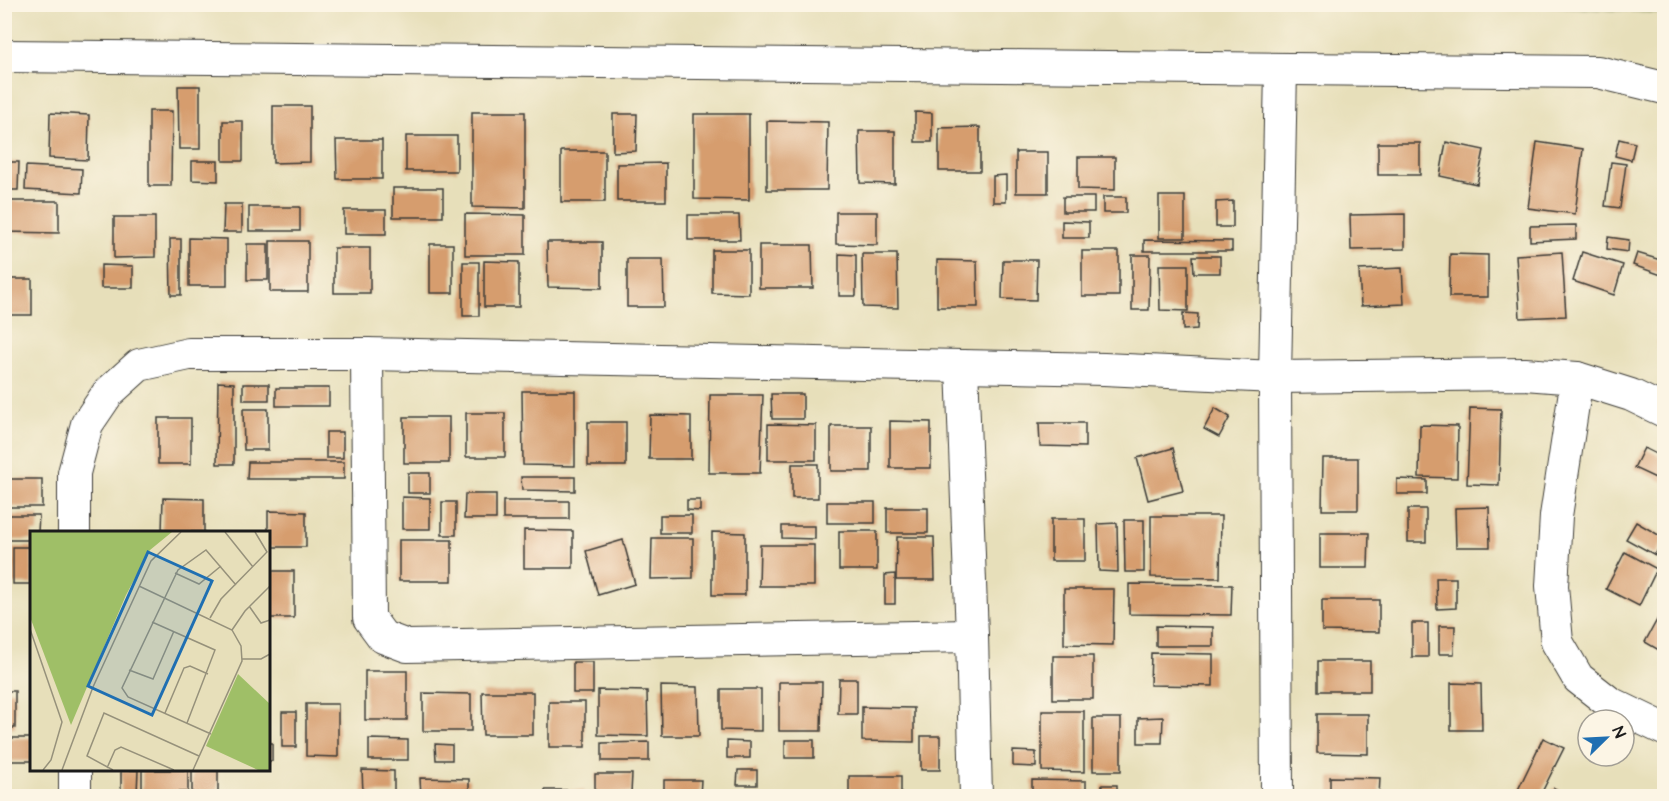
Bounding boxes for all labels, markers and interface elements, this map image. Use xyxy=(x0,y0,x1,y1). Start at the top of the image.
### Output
inset map xyxy=(30,531,270,771)
north arrow xyxy=(1576,708,1636,768)
text: N xyxy=(1607,723,1631,741)

